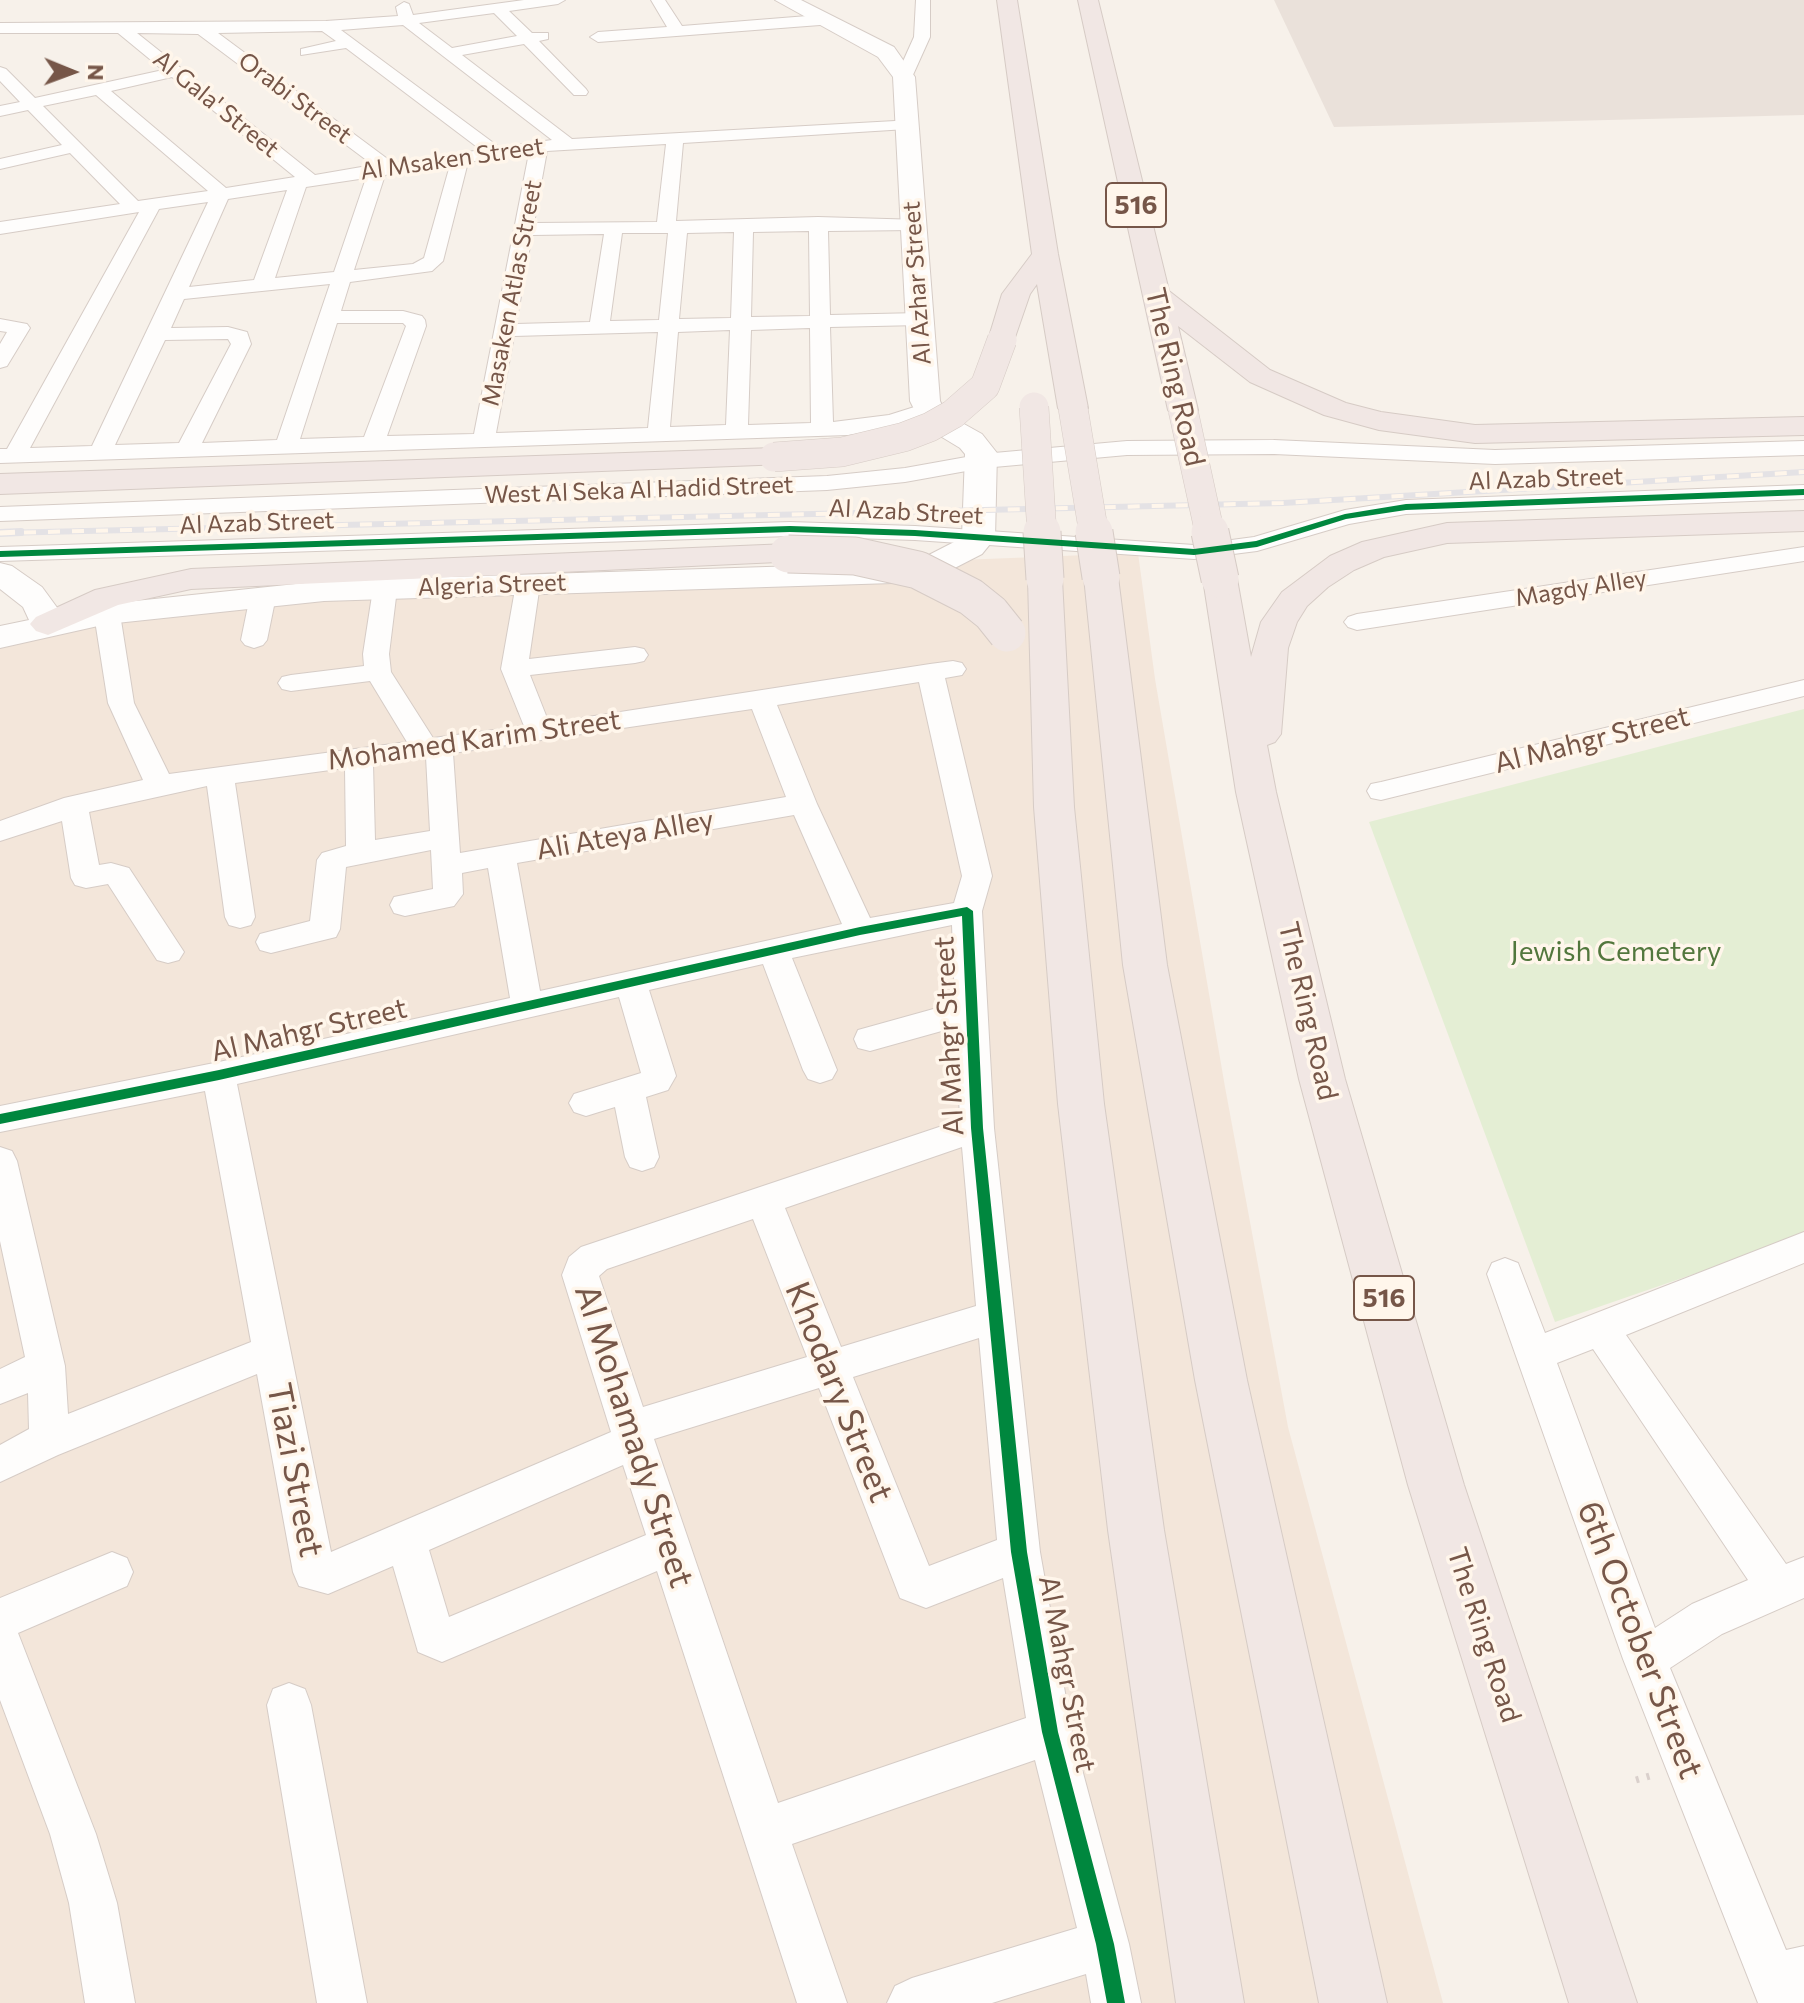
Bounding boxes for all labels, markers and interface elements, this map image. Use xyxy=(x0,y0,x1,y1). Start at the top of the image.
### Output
north arrow xyxy=(32,32,112,112)
street label: Al Gala' Street xyxy=(147,45,285,163)
street label: Orabi Street xyxy=(233,46,357,150)
text: N xyxy=(83,64,110,81)
street label: Al Msaken Street xyxy=(358,132,546,186)
street label: Masaken Atlas Street xyxy=(476,178,548,408)
road number: 516 xyxy=(1106,183,1166,227)
street label: Al Azhar Street xyxy=(897,200,937,366)
street label: The Ring Road xyxy=(1138,285,1212,469)
street label: Al Azab Street xyxy=(1468,462,1624,496)
street label: West Al Seka Al Hadid Street xyxy=(484,470,794,510)
street label: Al Azab Street xyxy=(828,494,984,530)
street label: Al Azab Street xyxy=(179,506,335,540)
street label: Magdy Alley xyxy=(1513,563,1649,613)
street label: Algeria Street xyxy=(417,568,567,602)
street label: Al Mahgr Street xyxy=(1491,700,1693,780)
street label: Mohamed Karim Street xyxy=(325,703,623,777)
street label: Ali Ateya Alley xyxy=(534,803,716,867)
street label: The Ring Road xyxy=(1271,919,1345,1103)
street label: Al Mahgr Street xyxy=(927,935,971,1137)
park label: Jewish Cemetery xyxy=(1511,935,1721,969)
street label: Al Mahgr Street xyxy=(208,991,410,1069)
street label: Khodary Street xyxy=(776,1276,902,1508)
road number: 516 xyxy=(1354,1276,1414,1320)
street label: Al Mohamady Street xyxy=(566,1279,702,1593)
street label: Tiazi Street xyxy=(258,1379,332,1561)
street label: 6th October Street xyxy=(1568,1496,1712,1784)
street label: The Ring Road xyxy=(1440,1543,1528,1727)
street label: Al Mahgr Street xyxy=(1031,1573,1103,1775)

